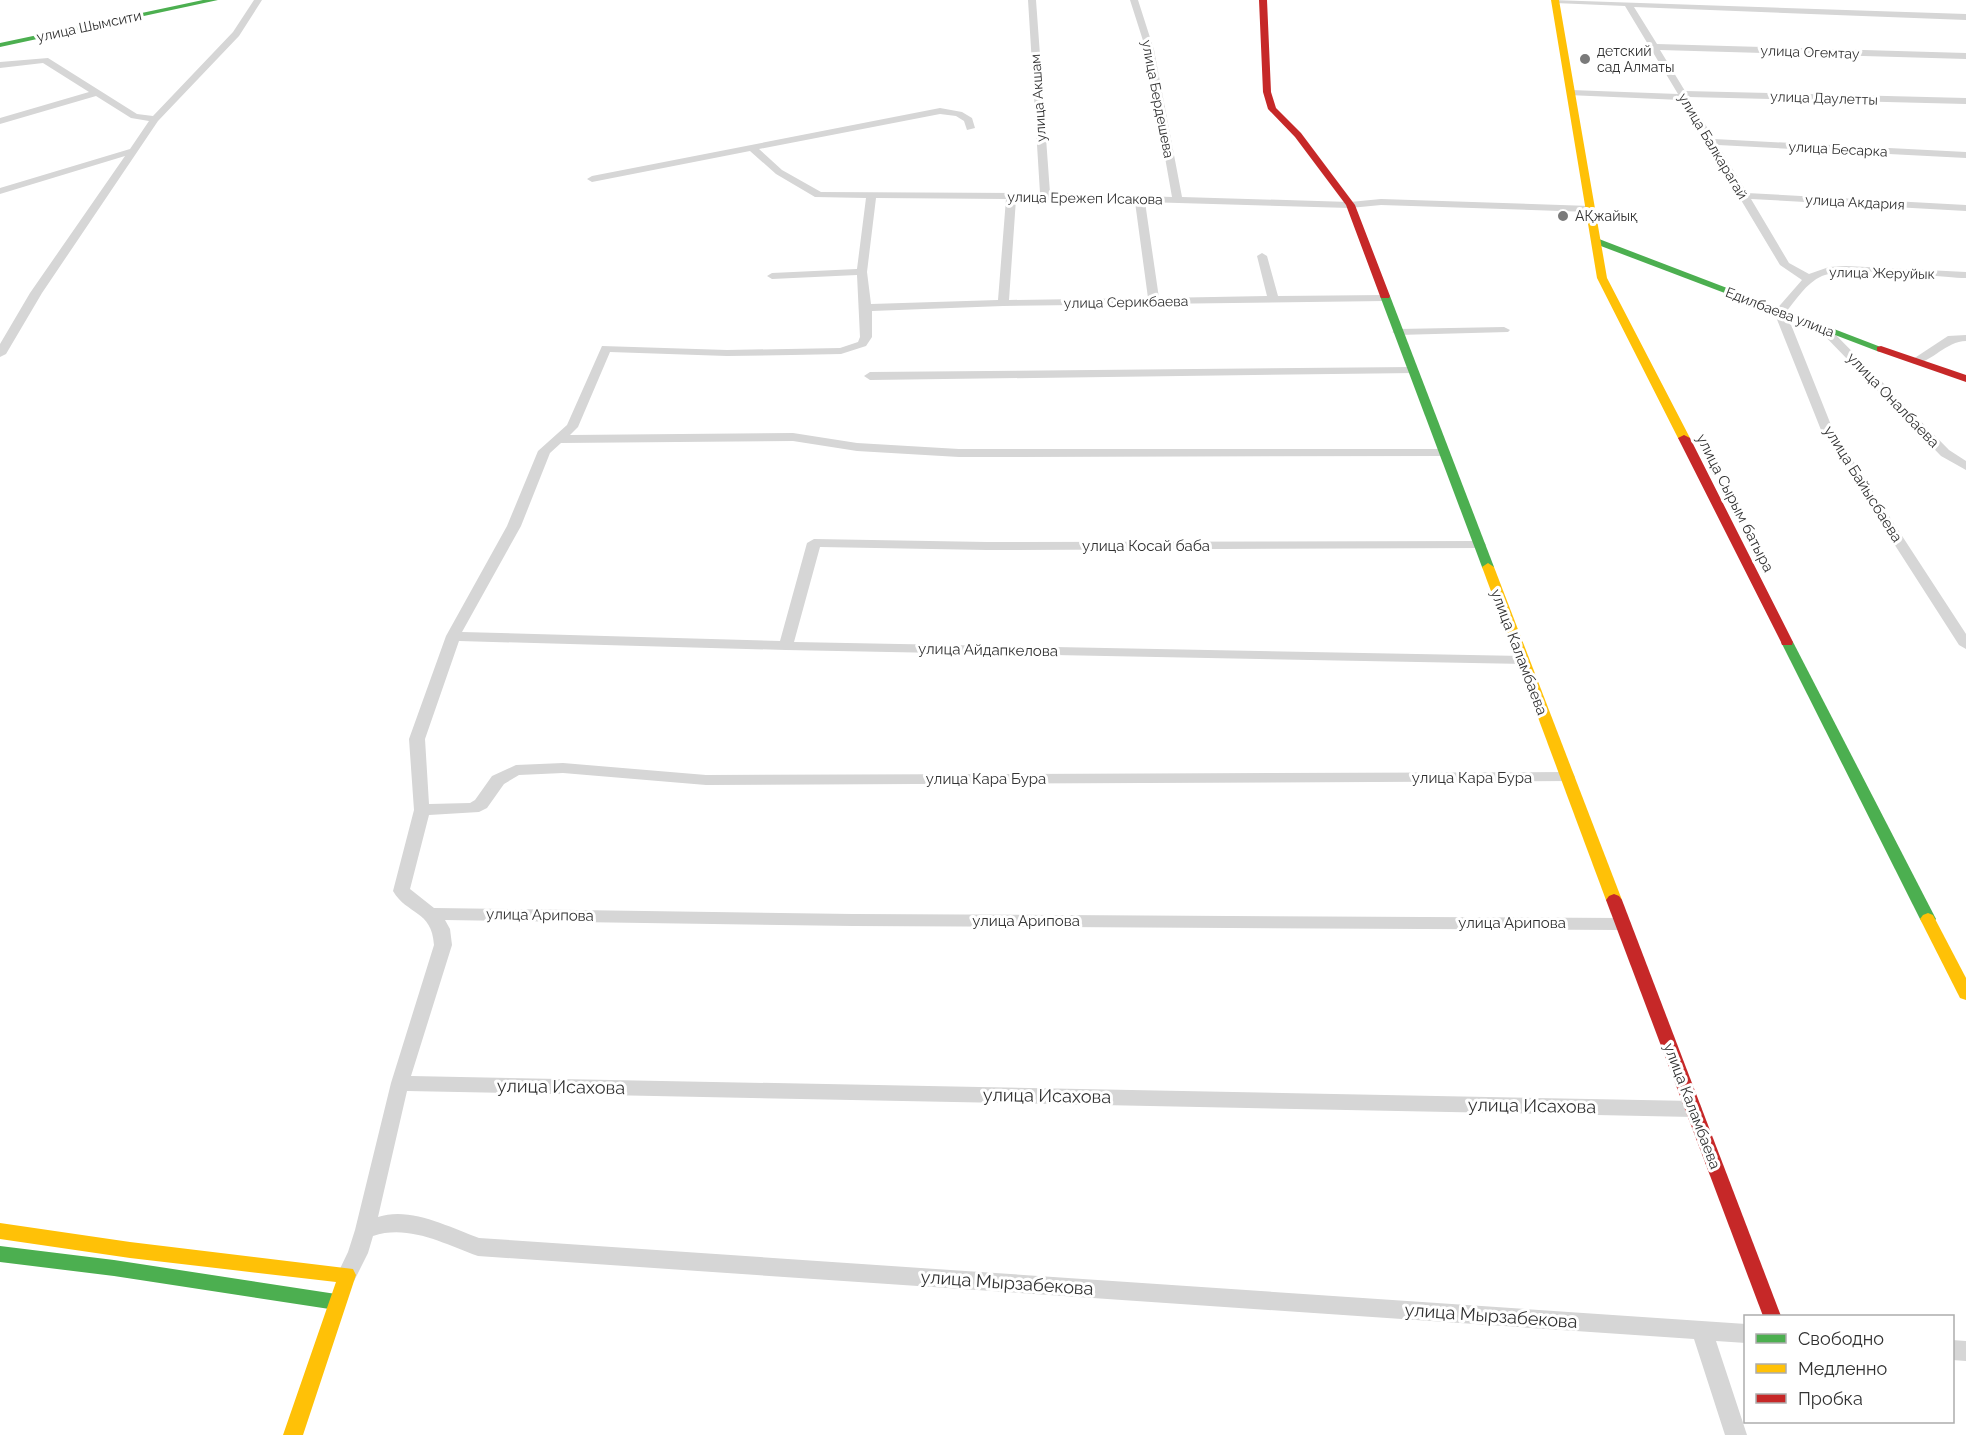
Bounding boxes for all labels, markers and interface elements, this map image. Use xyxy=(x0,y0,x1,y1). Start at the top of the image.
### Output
street label: улица Шымсити xyxy=(35,7,143,45)
street label: улица Бердешева xyxy=(1139,39,1177,159)
street label: улица Огемтау xyxy=(1760,42,1860,62)
place label: детский сад Алматы xyxy=(1597,43,1675,75)
marker: детский сад Алматы xyxy=(1578,52,1592,66)
street label: улица Акшам xyxy=(1027,53,1049,143)
street label: улица Даулетты xyxy=(1770,88,1878,108)
street label: улица Балкарагай xyxy=(1675,90,1751,202)
street label: улица Бесарка xyxy=(1788,138,1888,160)
street label: улица Ережеп Исакова xyxy=(1007,189,1163,207)
street label: улица Акдария xyxy=(1805,191,1905,213)
place label: АҚжайық xyxy=(1575,208,1638,224)
marker: АҚжайық xyxy=(1556,209,1570,223)
street label: улица Жеруйык xyxy=(1829,264,1935,282)
street label: Едилбаева улица xyxy=(1723,284,1837,340)
street label: улица Серикбаева xyxy=(1064,293,1188,311)
street label: улица Оналбаева xyxy=(1843,349,1943,451)
street label: улица Байысбаева xyxy=(1820,422,1906,546)
street label: улица Сырым батыра xyxy=(1692,431,1778,575)
street label: улица Косай баба xyxy=(1082,537,1210,555)
street label: улица Каламбаева xyxy=(1487,586,1551,718)
street label: улица Айдапкелова xyxy=(918,640,1058,660)
street label: улица Кара Бура xyxy=(1412,769,1532,787)
street label: улица Кара Бура xyxy=(926,770,1046,788)
street label: улица Арипова xyxy=(486,905,594,925)
street label: улица Арипова xyxy=(972,912,1080,930)
street label: улица Арипова xyxy=(1458,914,1566,932)
street label: улица Каламбаева xyxy=(1660,1040,1724,1172)
street label: улица Исахова xyxy=(497,1075,625,1098)
street label: улица Исахова xyxy=(983,1084,1111,1107)
street label: улица Исахова xyxy=(1468,1094,1596,1117)
street label: улица Мырзабекова xyxy=(920,1266,1094,1299)
street label: улица Мырзабекова xyxy=(1404,1299,1578,1332)
legend xyxy=(1744,1315,1954,1423)
text: Свободно xyxy=(1798,1328,1884,1349)
text: Медленно xyxy=(1798,1358,1887,1379)
text: Пробка xyxy=(1798,1388,1863,1409)

